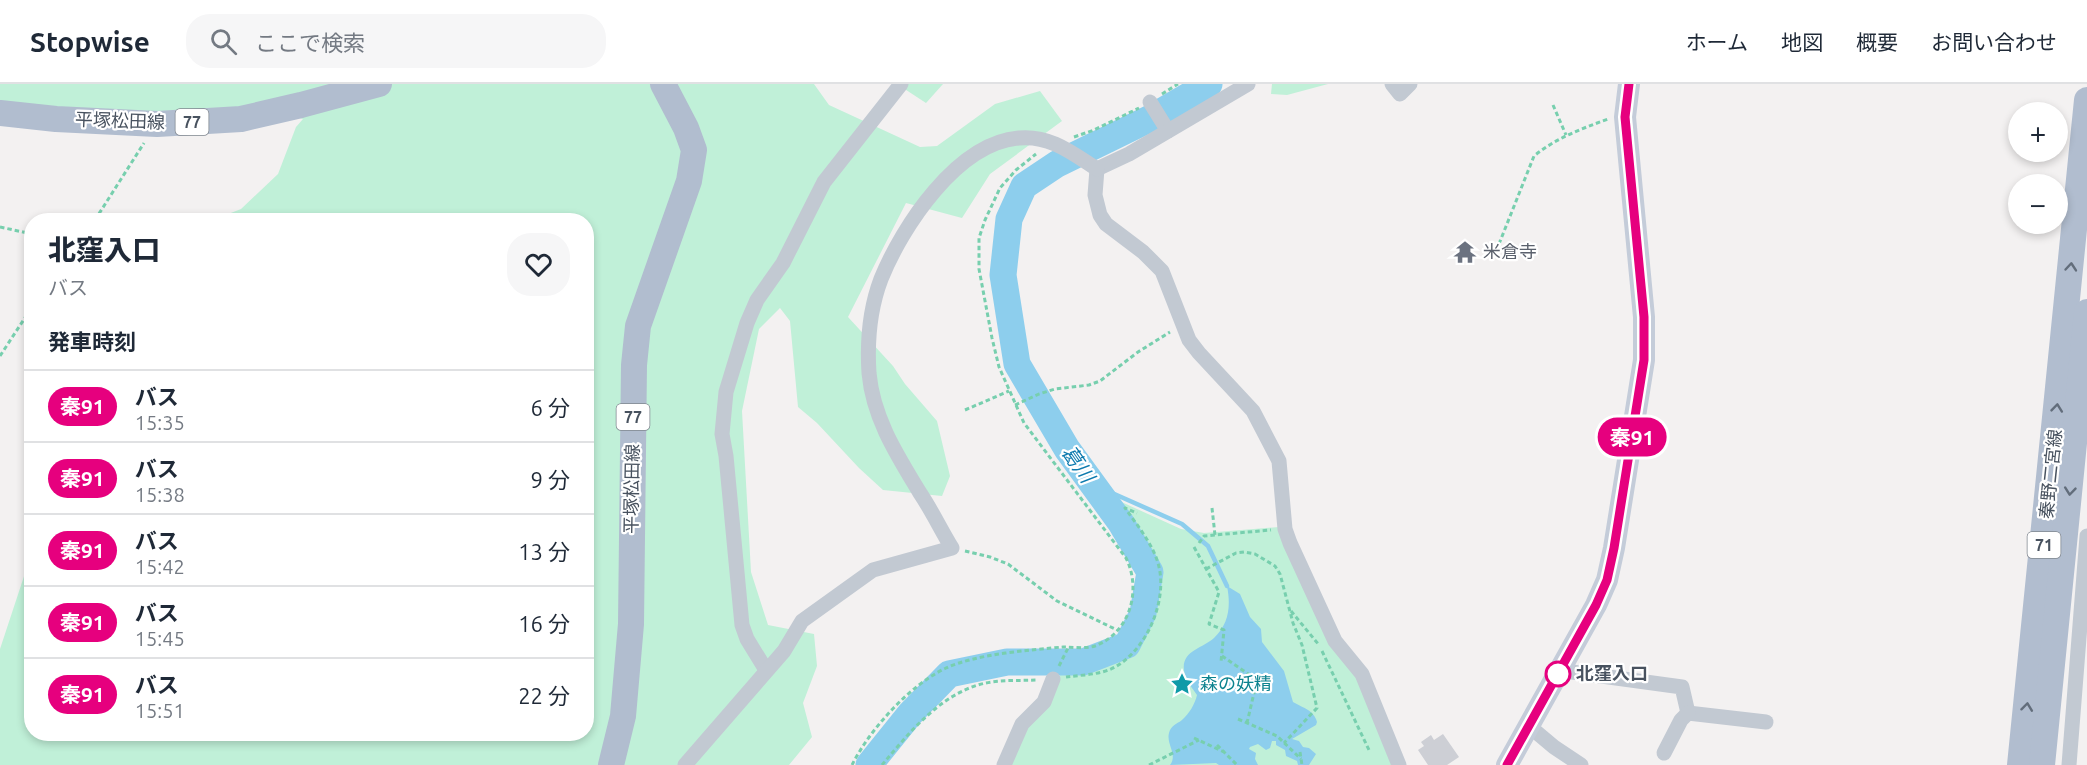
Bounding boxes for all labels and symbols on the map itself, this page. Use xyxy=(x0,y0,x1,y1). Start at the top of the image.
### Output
street label: 平塚松田線 xyxy=(75,108,165,132)
road number: 77 xyxy=(176,109,208,135)
temple icon: 米倉寺 xyxy=(1452,239,1478,265)
place label: 米倉寺 xyxy=(1483,241,1537,261)
one-way arrow xyxy=(2064,263,2077,272)
road number: 77 xyxy=(616,404,650,430)
one-way arrow xyxy=(2051,404,2063,413)
line badge: 秦91 xyxy=(1598,418,1666,456)
street label: 秦野二宮線 xyxy=(2035,428,2065,520)
water label: 葛川 xyxy=(1058,441,1100,488)
street label: 平塚松田線 xyxy=(620,444,642,534)
one-way arrow xyxy=(2064,486,2077,495)
road number: 71 xyxy=(2028,532,2060,558)
marker: 北窪入口 xyxy=(1545,661,1571,687)
place label: 北窪入口 xyxy=(1576,663,1648,683)
place icon: 森の妖精 xyxy=(1169,671,1195,697)
place label: 森の妖精 xyxy=(1200,673,1272,693)
one-way arrow xyxy=(2021,702,2033,711)

